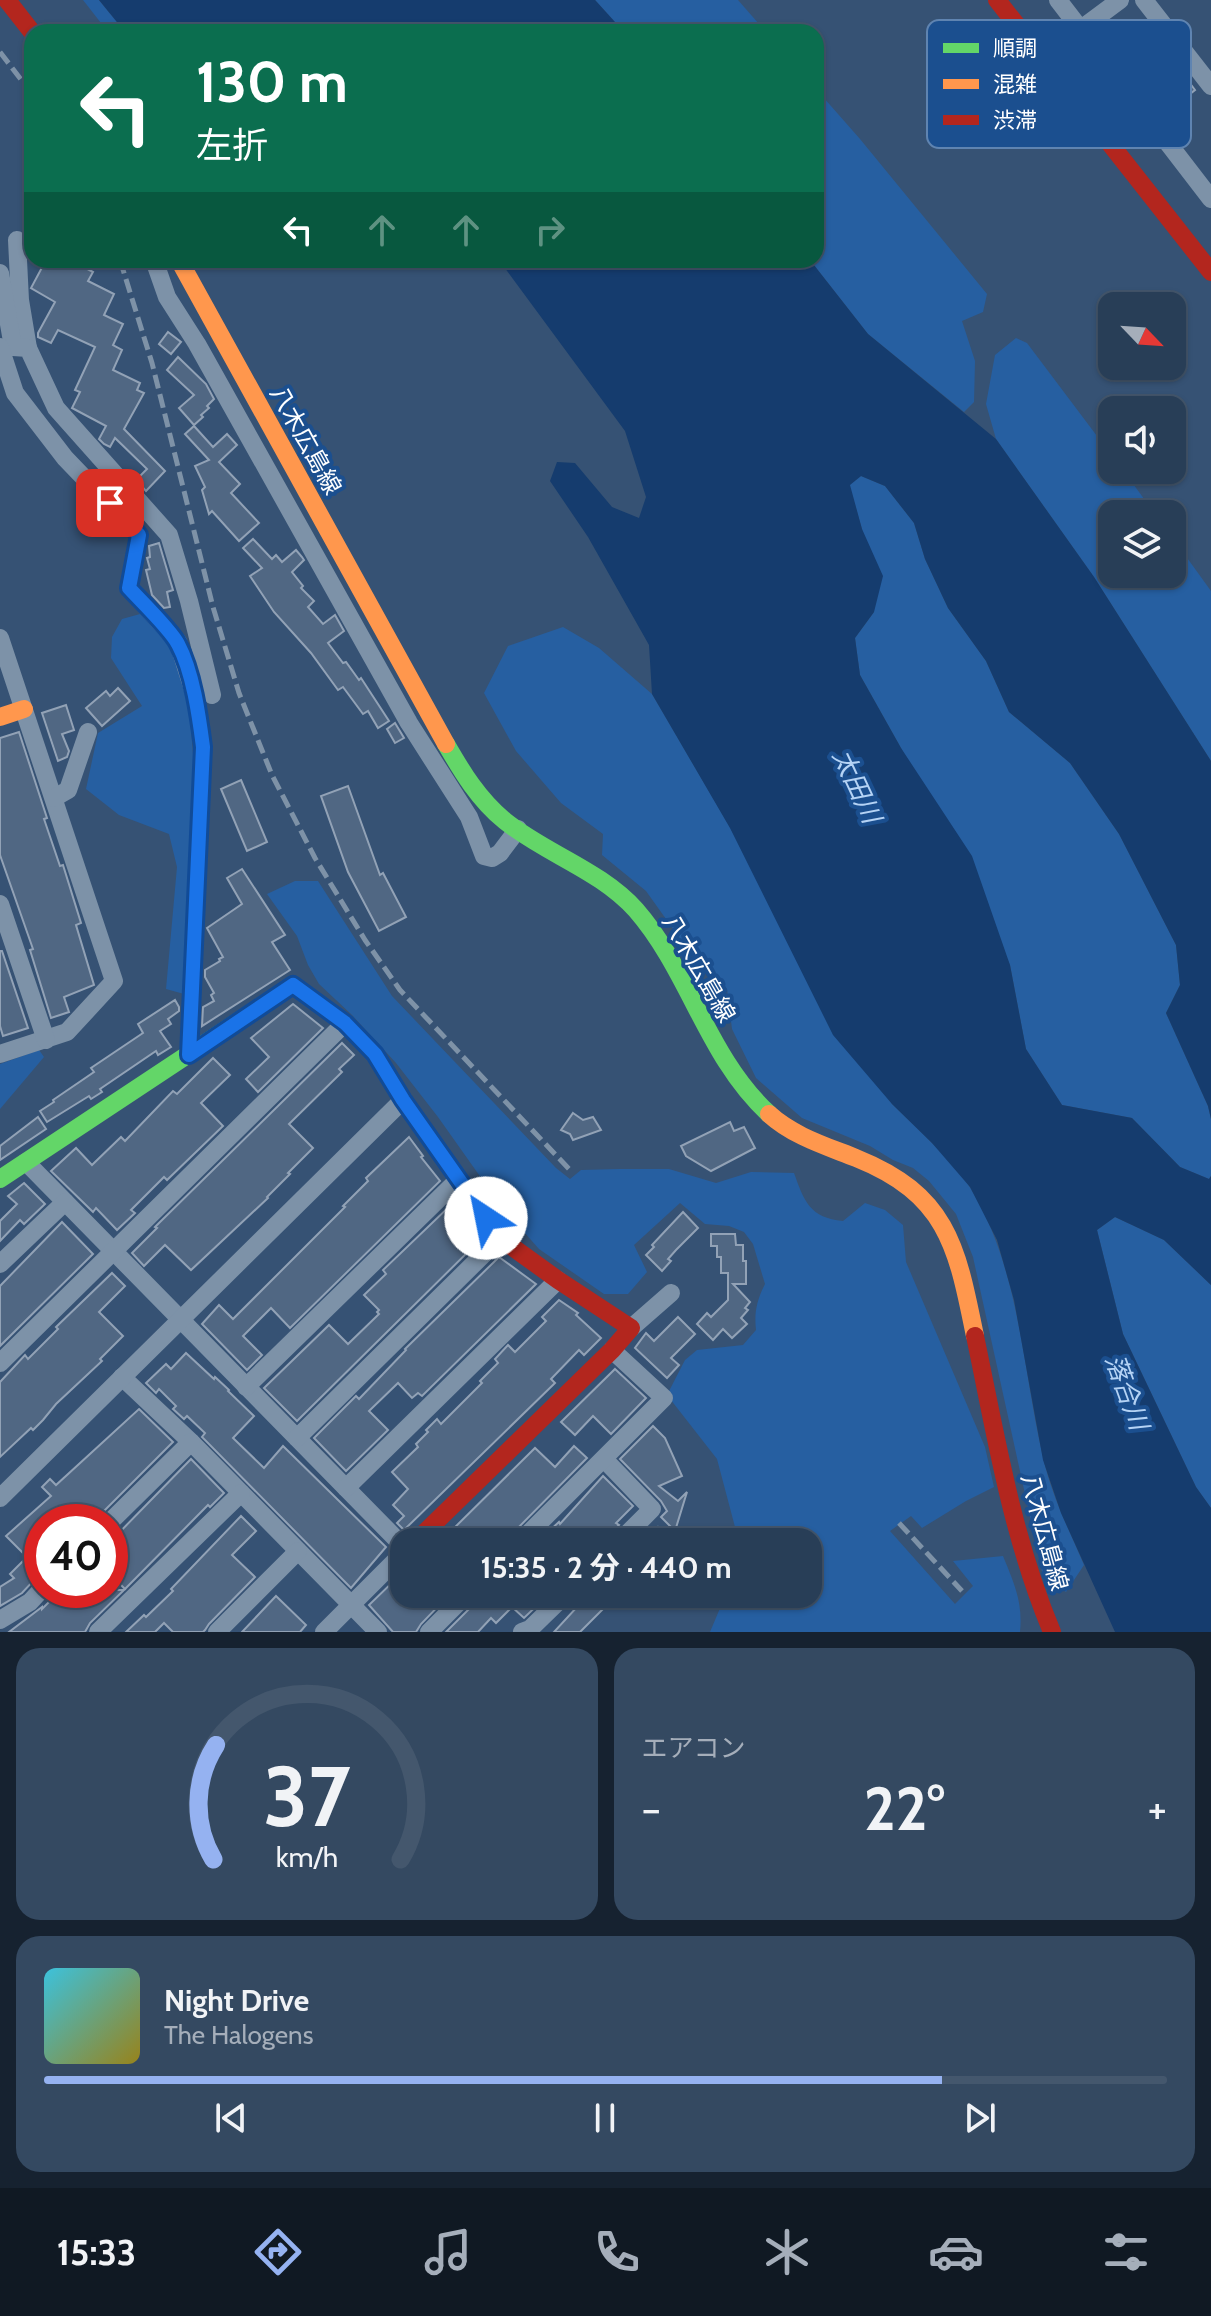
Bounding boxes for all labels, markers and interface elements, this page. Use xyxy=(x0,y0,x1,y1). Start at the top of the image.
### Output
legend xyxy=(927,20,1191,148)
text: 順調 xyxy=(993,35,1037,62)
text: 130 m xyxy=(196,48,348,116)
icon: left xyxy=(64,56,168,160)
text: 混雑 xyxy=(993,71,1037,98)
text: 渋滞 xyxy=(993,107,1037,134)
text: 左折 xyxy=(196,123,268,167)
icon: left xyxy=(276,208,320,252)
icon: ahead xyxy=(360,208,404,252)
icon: ahead xyxy=(444,208,488,252)
icon: right xyxy=(528,208,572,252)
north arrow xyxy=(1098,292,1186,380)
map controls xyxy=(1098,292,1186,588)
street label: 八木広島線 xyxy=(264,380,348,500)
button: sound xyxy=(1098,396,1186,484)
pin xyxy=(76,469,144,537)
icon: arrive xyxy=(88,481,132,525)
button: layers xyxy=(1098,500,1186,588)
water label: 太田川 xyxy=(826,744,889,831)
street label: 八木広島線 xyxy=(656,909,742,1027)
position arrow xyxy=(444,1176,528,1260)
water label: 落合川 xyxy=(1099,1350,1156,1437)
street label: 八木広島線 xyxy=(1015,1470,1075,1594)
speed limit sign: 40 xyxy=(24,1504,128,1608)
text: 15:35 · 2 分 · 440 m xyxy=(481,1549,731,1586)
text: エアコン xyxy=(642,1732,746,1764)
text: 37 xyxy=(263,1746,350,1847)
text: 22° xyxy=(864,1772,945,1845)
text: − xyxy=(642,1782,661,1835)
text: + xyxy=(1148,1782,1167,1835)
text: km/h xyxy=(275,1839,338,1874)
text: Night Drive xyxy=(164,1982,309,2019)
text: The Halogens xyxy=(164,2019,313,2051)
icon: previous xyxy=(209,2096,253,2140)
icon: pause xyxy=(583,2096,627,2140)
icon: next xyxy=(958,2096,1002,2140)
icon: directions xyxy=(250,2224,306,2280)
icon: music xyxy=(420,2224,476,2280)
icon: phone xyxy=(589,2224,645,2280)
icon: climate xyxy=(759,2224,815,2280)
icon: car xyxy=(928,2224,984,2280)
icon: filters xyxy=(1098,2224,1154,2280)
text: 15:33 xyxy=(57,2230,136,2274)

